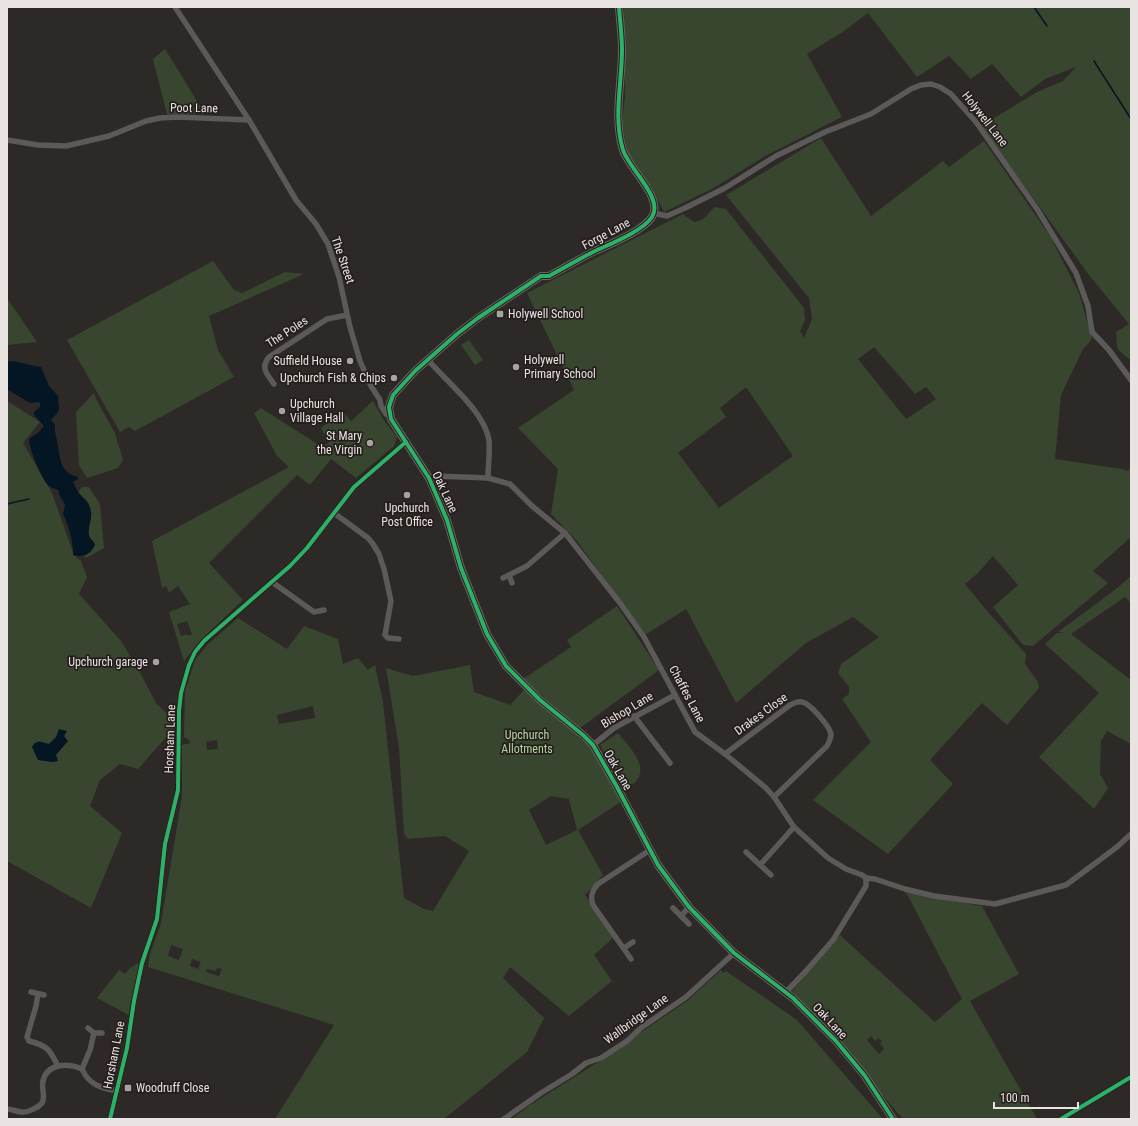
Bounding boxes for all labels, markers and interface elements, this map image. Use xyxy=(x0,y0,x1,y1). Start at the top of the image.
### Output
street label: Holywell Lane xyxy=(959,89,1011,150)
street label: Poot Lane xyxy=(170,101,218,115)
street label: Forge Lane xyxy=(580,215,633,252)
street label: The Street xyxy=(328,235,358,286)
place label: Holywell School xyxy=(508,307,583,321)
marker: Holywell School xyxy=(495,309,505,319)
street label: The Poles xyxy=(264,313,310,351)
place label: Holywell Primary School xyxy=(524,353,596,381)
place label: Suffield House xyxy=(274,354,342,368)
marker: Suffield House xyxy=(345,356,355,366)
marker: Holywell Primary School xyxy=(511,362,521,372)
place label: Upchurch Fish & Chips xyxy=(280,371,386,385)
marker: Upchurch Fish & Chips xyxy=(389,373,399,383)
place label: Upchurch Village Hall xyxy=(290,397,344,425)
marker: Upchurch Village Hall xyxy=(277,406,287,416)
place label: St Mary the Virgin xyxy=(317,429,362,457)
marker: St Mary the Virgin xyxy=(365,438,375,448)
street label: Oak Lane xyxy=(429,469,461,515)
marker: Upchurch Post Office xyxy=(402,490,412,500)
place label: Upchurch Post Office xyxy=(381,501,433,529)
place label: Upchurch garage xyxy=(68,655,148,669)
marker: Upchurch garage xyxy=(151,657,161,667)
street label: Chaffes Lane xyxy=(666,663,708,725)
street label: Bishop Lane xyxy=(598,689,656,731)
street label: Drakes Close xyxy=(732,690,790,738)
street label: Horsham Lane xyxy=(162,704,178,774)
park label: Upchurch Allotments xyxy=(501,728,553,756)
street label: Oak Lane xyxy=(601,747,635,793)
street label: Wallbridge Lane xyxy=(601,991,671,1047)
street label: Oak Lane xyxy=(810,1000,850,1042)
street label: Horsham Lane xyxy=(101,1020,128,1090)
place label: Woodruff Close xyxy=(136,1081,210,1095)
marker: Woodruff Close xyxy=(123,1083,133,1093)
scale bar xyxy=(994,1084,1078,1110)
text: 100 m xyxy=(1000,1091,1030,1105)

